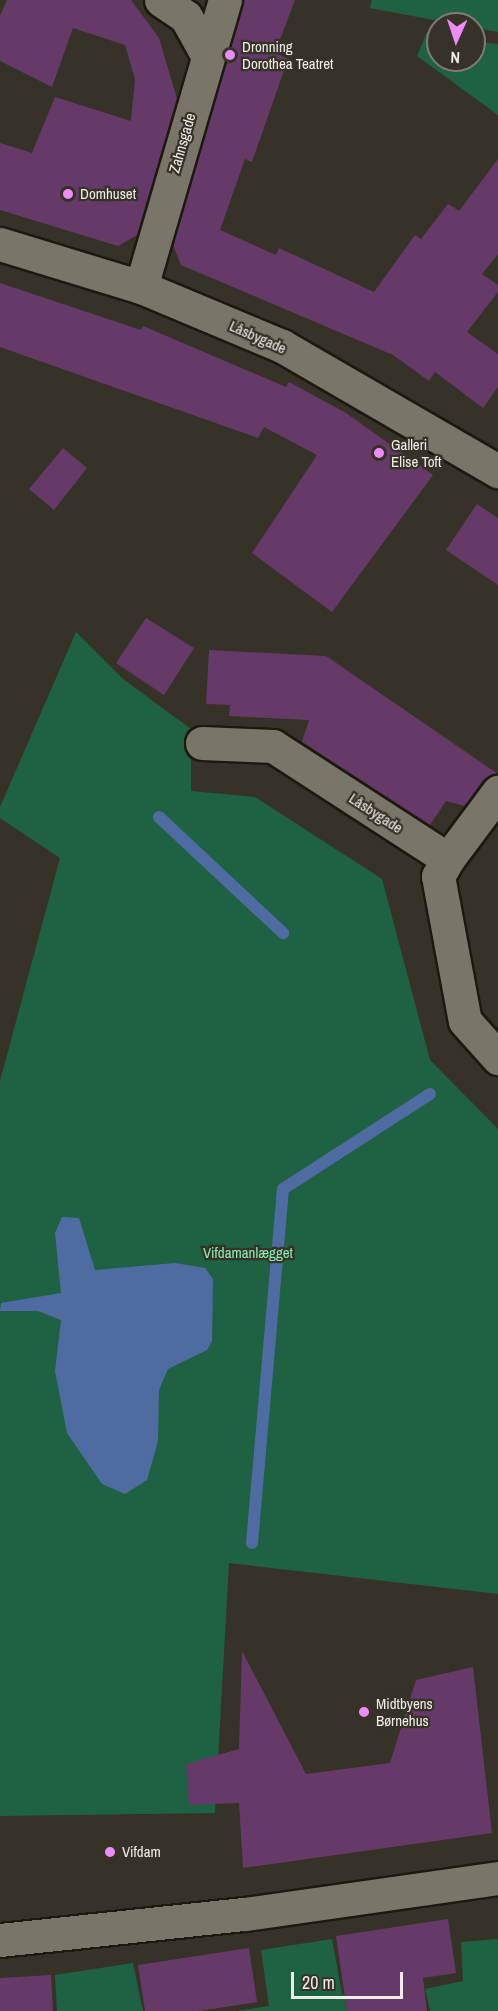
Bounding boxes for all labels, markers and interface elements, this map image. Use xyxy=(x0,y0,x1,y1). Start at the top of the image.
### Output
north arrow xyxy=(426,12,486,72)
place label: Dronning Dorothea Teatret xyxy=(242,37,334,72)
text: N xyxy=(450,47,460,69)
marker: Dronning Dorothea Teatret xyxy=(223,48,237,62)
street label: Zahnsgade xyxy=(165,111,199,175)
place label: Domhuset xyxy=(80,185,136,203)
marker: Domhuset xyxy=(61,187,75,201)
street label: Låsbygade xyxy=(227,317,289,357)
place label: Galleri Elise Toft xyxy=(391,435,442,470)
marker: Galleri Elise Toft xyxy=(372,446,386,460)
street label: Låsbygade xyxy=(346,789,406,837)
park label: Vifdamanlægget xyxy=(203,1244,293,1262)
place label: Midtbyens Børnehus xyxy=(376,1694,433,1729)
marker: Midtbyens Børnehus xyxy=(357,1705,371,1719)
place label: Vifdam xyxy=(122,1843,161,1861)
marker: Vifdam xyxy=(103,1845,117,1859)
scale bar xyxy=(294,1960,406,1998)
text: 20 m xyxy=(302,1970,335,1995)

